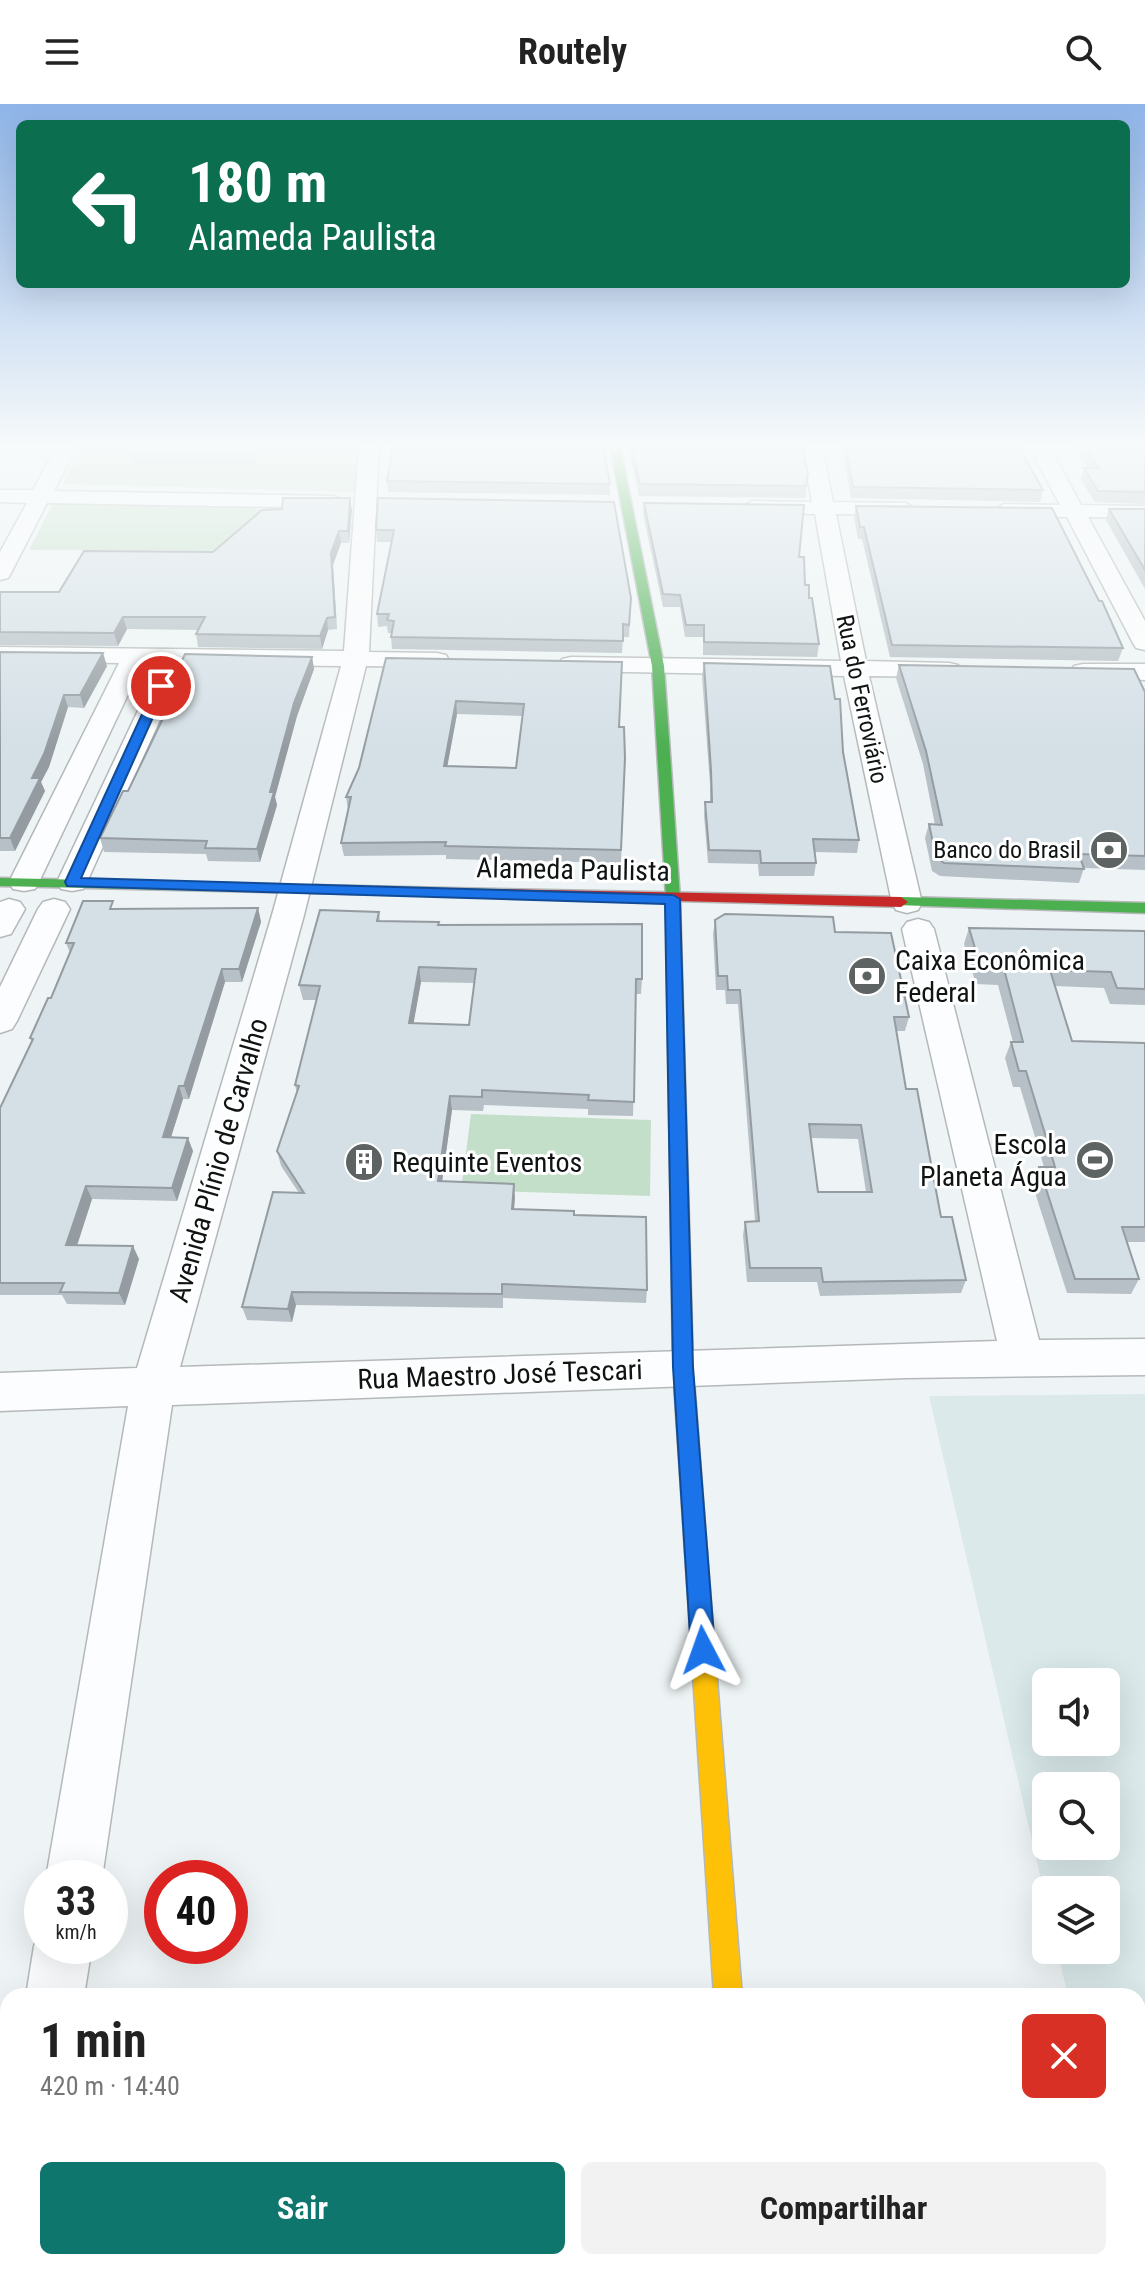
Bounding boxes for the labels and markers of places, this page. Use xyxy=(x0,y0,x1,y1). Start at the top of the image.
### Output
pin xyxy=(127,652,195,720)
bank icon: Banco do Brasil xyxy=(1088,829,1130,871)
place label: Banco do Brasil xyxy=(933,836,1081,864)
place label: Caixa Econômica Federal xyxy=(895,944,1085,1009)
bank icon: Caixa Econômica Federal xyxy=(846,955,888,997)
place label: Escola Planeta Água xyxy=(920,1128,1067,1193)
sports icon: Escola Planeta Água xyxy=(1074,1139,1116,1181)
building icon: Requinte Eventos xyxy=(343,1141,385,1183)
place label: Requinte Eventos xyxy=(392,1146,582,1179)

